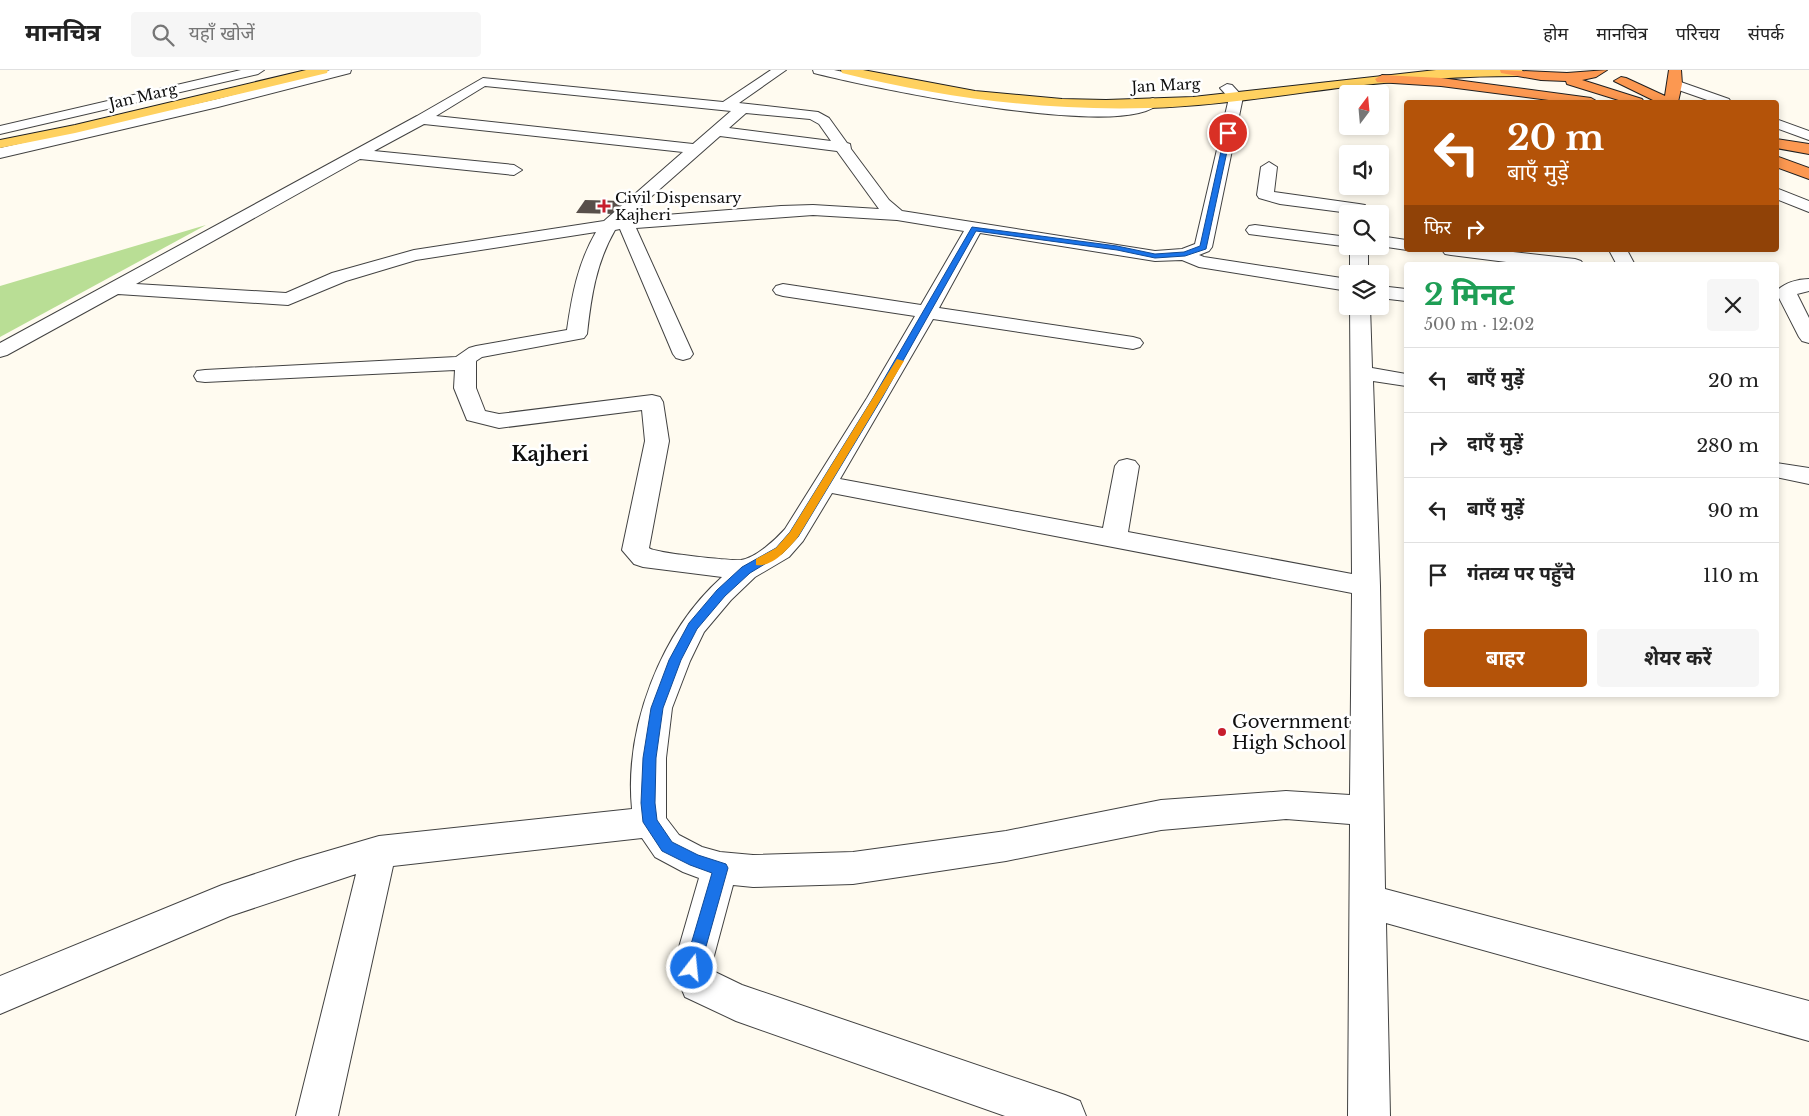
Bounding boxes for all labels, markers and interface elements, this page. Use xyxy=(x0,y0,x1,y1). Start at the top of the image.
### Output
search box xyxy=(131,12,481,57)
text: मानचित्र xyxy=(25,18,101,47)
icon: search xyxy=(149,21,177,49)
text: यहाँ खोजें xyxy=(189,22,255,45)
text: होम xyxy=(1543,23,1568,45)
text: मानचित्र xyxy=(1596,23,1648,45)
text: परिचय xyxy=(1676,23,1720,45)
text: संपर्क xyxy=(1748,23,1784,45)
street label: Jan Marg xyxy=(1129,74,1202,96)
street label: Jan Marg xyxy=(105,79,180,113)
north arrow xyxy=(1339,85,1389,135)
map controls xyxy=(1339,85,1389,315)
pin xyxy=(1207,112,1249,154)
text: 20 m xyxy=(1507,116,1604,159)
icon: arrive xyxy=(1214,119,1242,147)
icon: left xyxy=(1424,120,1489,185)
button: sound xyxy=(1339,145,1389,195)
text: बाएँ मुड़ें xyxy=(1507,159,1569,186)
place label: Civil Dispensary Kajheri xyxy=(615,188,742,224)
marker: Civil Dispensary Kajheri xyxy=(597,199,611,213)
button: search xyxy=(1339,205,1389,255)
icon: right xyxy=(1461,215,1489,243)
text: फिर xyxy=(1424,216,1451,239)
button: layers xyxy=(1339,265,1389,315)
text: 2 मिनट xyxy=(1424,276,1514,313)
button: close xyxy=(1707,279,1759,331)
text: 500 m · 12:02 xyxy=(1424,314,1534,334)
icon: left xyxy=(1424,366,1452,394)
text: बाएँ मुड़ें xyxy=(1467,367,1524,390)
text: 20 m xyxy=(1708,369,1759,392)
icon: right xyxy=(1424,431,1452,459)
text: दाएँ मुड़ें xyxy=(1467,432,1523,455)
text: 280 m xyxy=(1696,434,1759,457)
district label: Kajheri xyxy=(511,442,589,466)
icon: left xyxy=(1424,496,1452,524)
text: बाएँ मुड़ें xyxy=(1467,497,1524,520)
text: 90 m xyxy=(1707,499,1759,522)
icon: arrive xyxy=(1424,561,1452,589)
text: गंतव्य पर पहुँचे xyxy=(1467,562,1575,585)
text: 110 m xyxy=(1703,564,1759,587)
button: बाहर xyxy=(1424,629,1587,687)
button: शेयर करें xyxy=(1597,629,1759,687)
place label: Government High School xyxy=(1232,711,1350,754)
marker: Government High School xyxy=(1216,726,1228,738)
position arrow xyxy=(665,941,717,993)

